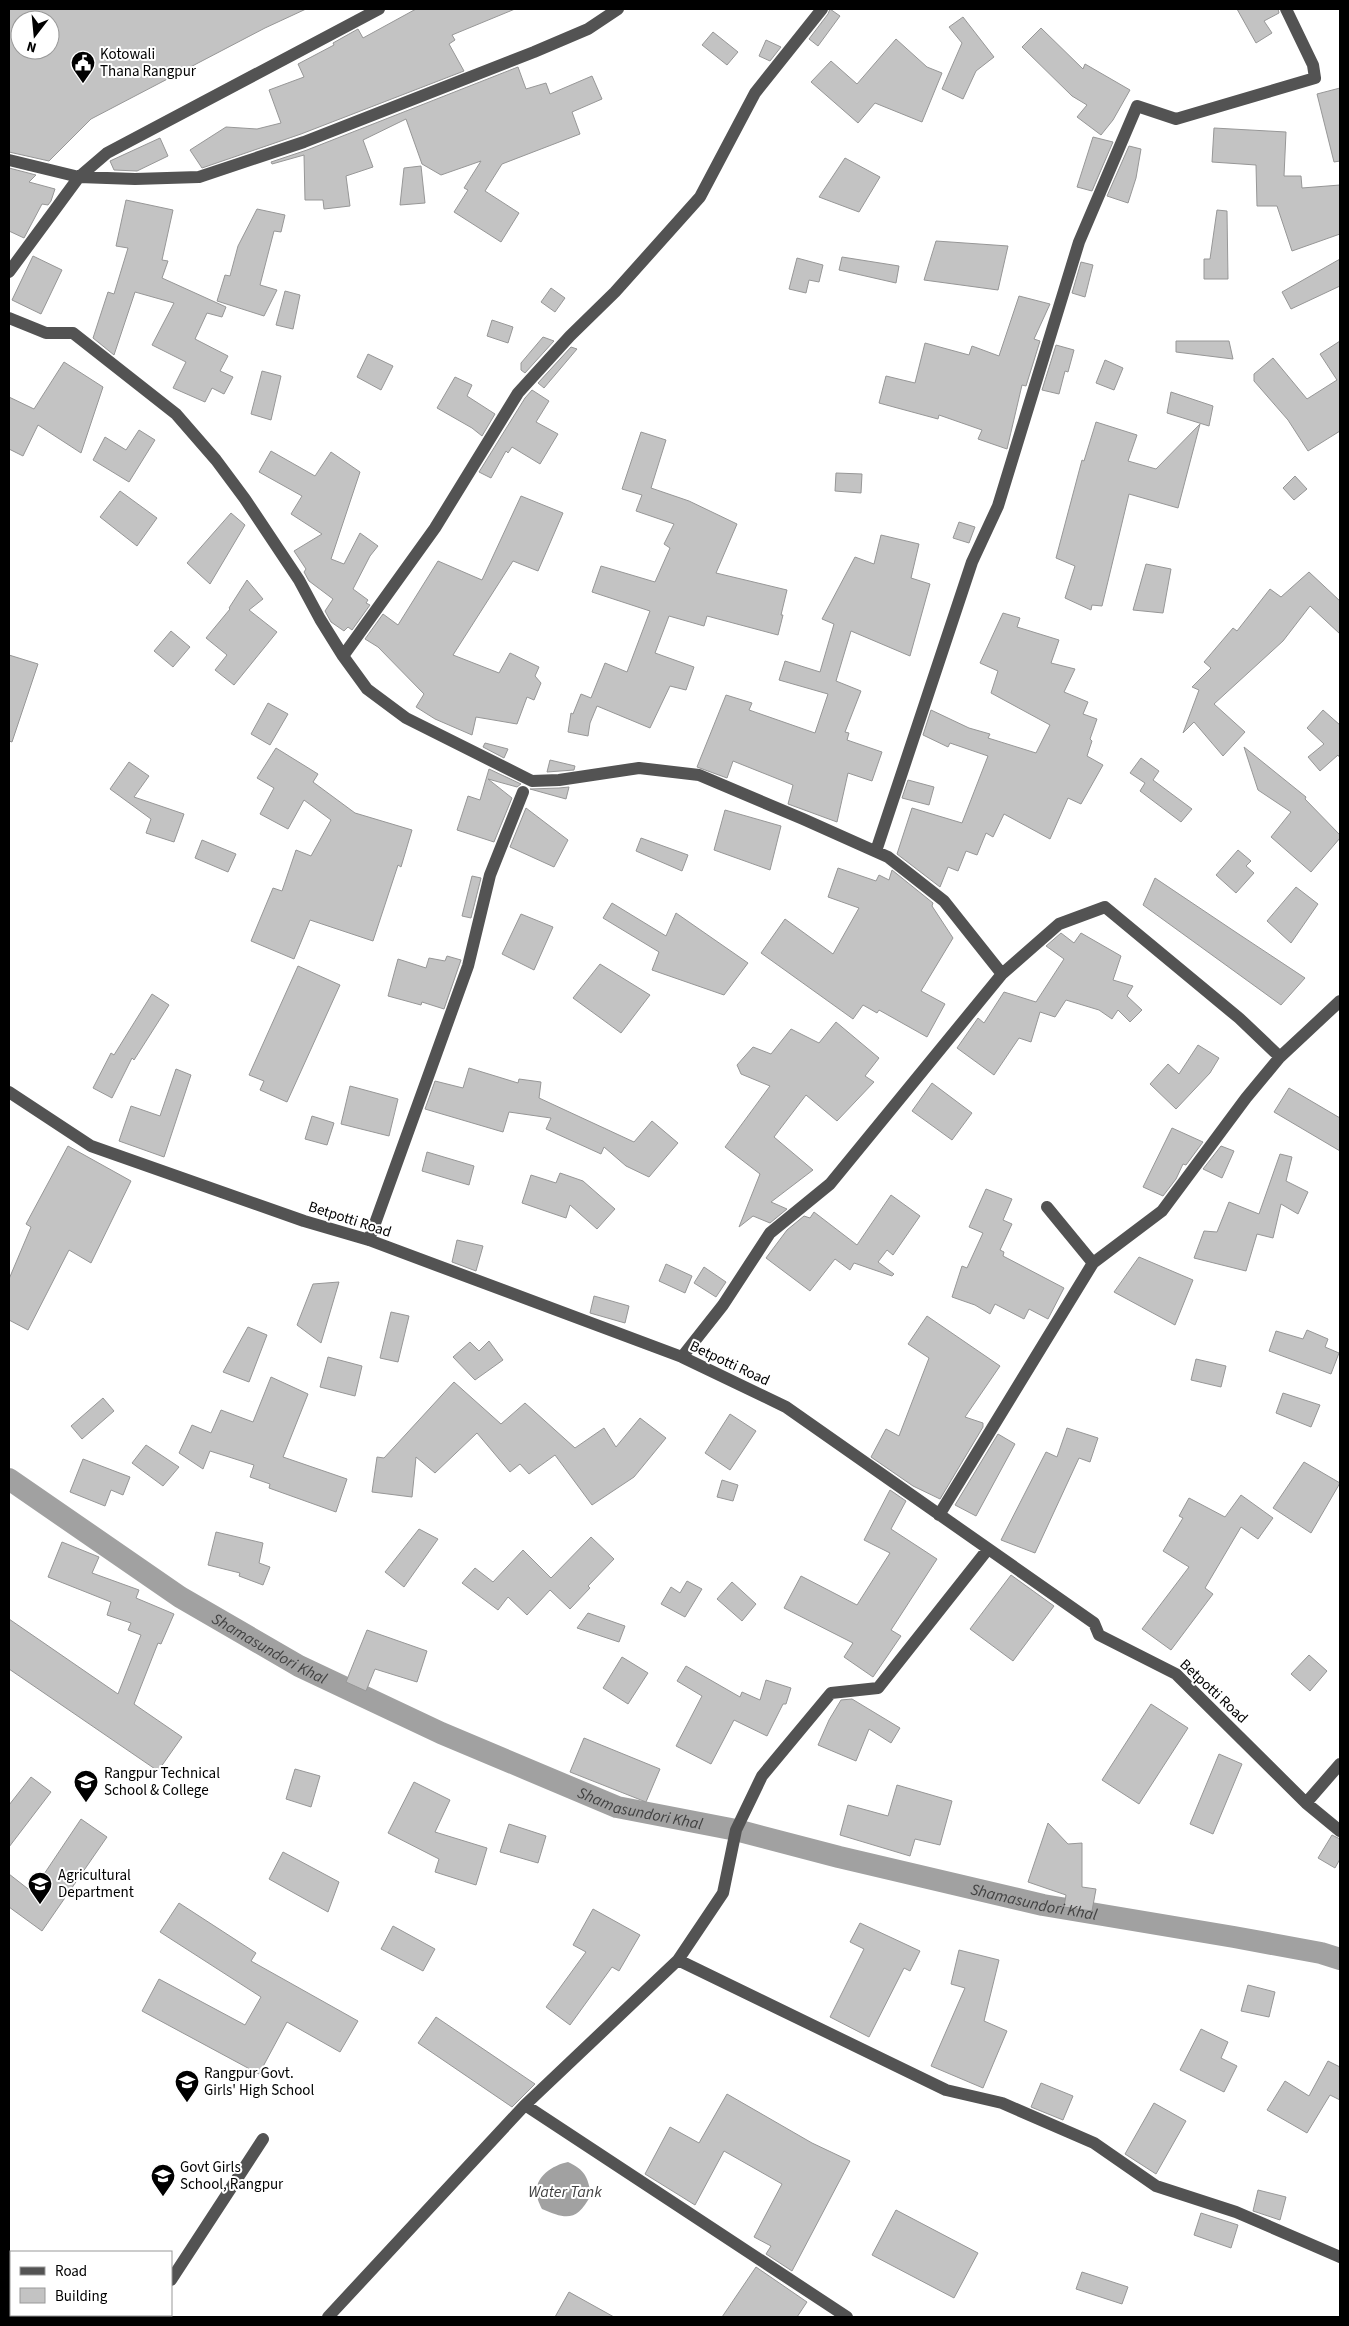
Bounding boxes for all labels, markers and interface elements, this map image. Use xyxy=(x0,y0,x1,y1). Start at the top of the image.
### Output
north arrow xyxy=(10,10,60,60)
text: N xyxy=(24,36,39,57)
place label: Kotowali Thana Rangpur xyxy=(100,44,197,82)
public building icon: Kotowali Thana Rangpur xyxy=(70,50,96,84)
street label: Betpotti Road xyxy=(306,1196,394,1243)
street label: Betpotti Road xyxy=(686,1336,773,1391)
water label: Shamasundori Khal xyxy=(208,1608,330,1690)
street label: Betpotti Road xyxy=(1175,1654,1252,1728)
place label: Rangpur Technical School & College xyxy=(104,1763,220,1801)
school or university icon: Rangpur Technical School & College xyxy=(73,1769,99,1803)
water label: Shamasundori Khal xyxy=(574,1782,704,1835)
place label: Agricultural Department xyxy=(58,1865,134,1903)
school or university icon: Agricultural Department xyxy=(27,1871,53,1905)
water label: Shamasundori Khal xyxy=(968,1878,1099,1926)
place label: Rangpur Govt. Girls' High School xyxy=(204,2063,314,2101)
school or university icon: Rangpur Govt. Girls' High School xyxy=(174,2069,200,2103)
place label: Govt Girls School, Rangpur xyxy=(180,2157,284,2195)
school or university icon: Govt Girls School, Rangpur xyxy=(150,2163,176,2197)
water label: Water Tank xyxy=(528,2181,602,2203)
legend xyxy=(10,2251,172,2316)
text: Road xyxy=(55,2261,87,2282)
text: Building xyxy=(55,2286,108,2307)

